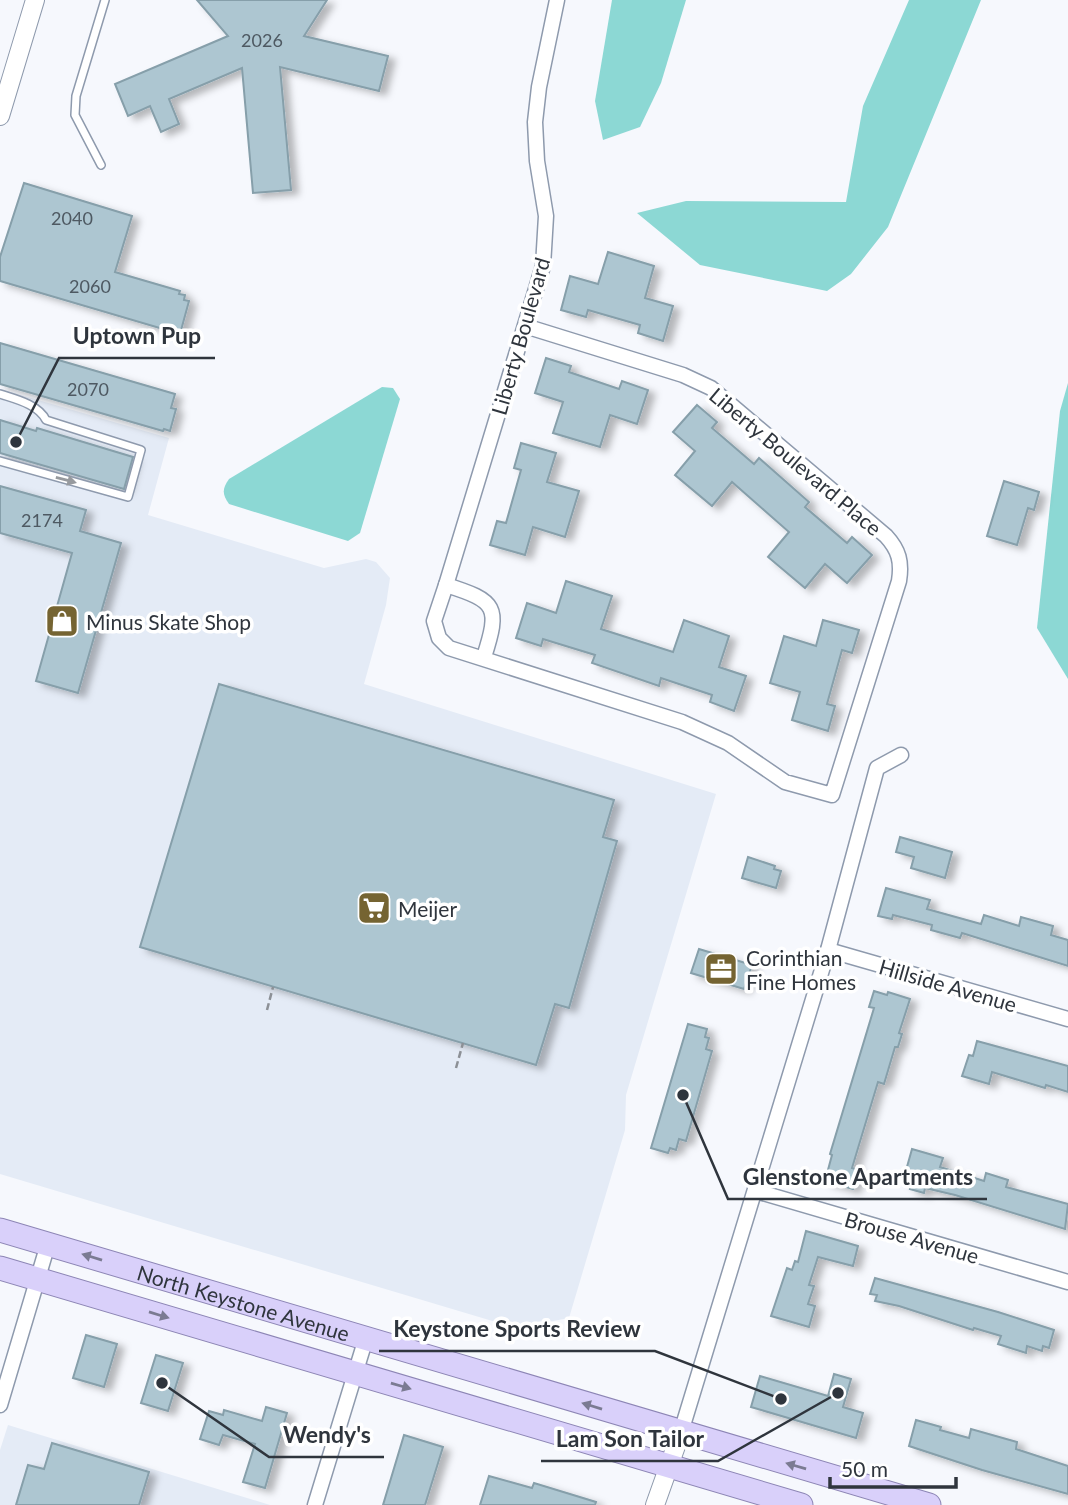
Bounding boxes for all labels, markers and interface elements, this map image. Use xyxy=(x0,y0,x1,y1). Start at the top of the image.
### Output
house number: 2026 xyxy=(241,29,283,51)
house number: 2040 xyxy=(51,207,93,229)
street label: Liberty Boulevard xyxy=(486,254,554,418)
house number: 2060 xyxy=(69,275,111,297)
callout: Uptown Pup xyxy=(59,314,215,358)
text: Uptown Pup xyxy=(73,321,201,349)
house number: 2070 xyxy=(67,378,109,400)
street label: Liberty Boulevard Place xyxy=(705,382,887,540)
one-way arrow xyxy=(55,475,77,486)
house number: 2174 xyxy=(21,509,63,531)
shop icon: Minus Skate Shop xyxy=(43,602,81,640)
place label: Minus Skate Shop xyxy=(86,609,251,634)
supermarket icon: Meijer xyxy=(355,889,393,927)
place label: Meijer xyxy=(398,896,457,921)
place label: Corinthian Fine Homes xyxy=(746,945,856,994)
office icon: Corinthian Fine Homes xyxy=(702,950,740,988)
street label: Hillside Avenue xyxy=(876,953,1020,1017)
callout: Glenstone Apartments xyxy=(728,1155,987,1199)
text: Glenstone Apartments xyxy=(743,1162,973,1190)
street label: Brouse Avenue xyxy=(842,1206,982,1268)
one-way arrow xyxy=(81,1252,102,1262)
street label: North Keystone Avenue xyxy=(134,1259,353,1345)
callout: Keystone Sports Review xyxy=(379,1307,655,1351)
one-way arrow xyxy=(149,1310,170,1320)
text: Keystone Sports Review xyxy=(393,1314,641,1342)
one-way arrow xyxy=(391,1382,412,1392)
one-way arrow xyxy=(581,1400,602,1410)
callout: Wendy's xyxy=(269,1413,384,1457)
callout: Lam Son Tailor xyxy=(541,1417,718,1461)
text: Wendy's xyxy=(283,1420,371,1448)
text: Lam Son Tailor xyxy=(556,1424,705,1452)
scale bar xyxy=(830,1446,956,1490)
text: 50 m xyxy=(841,1456,888,1481)
one-way arrow xyxy=(786,1461,807,1471)

